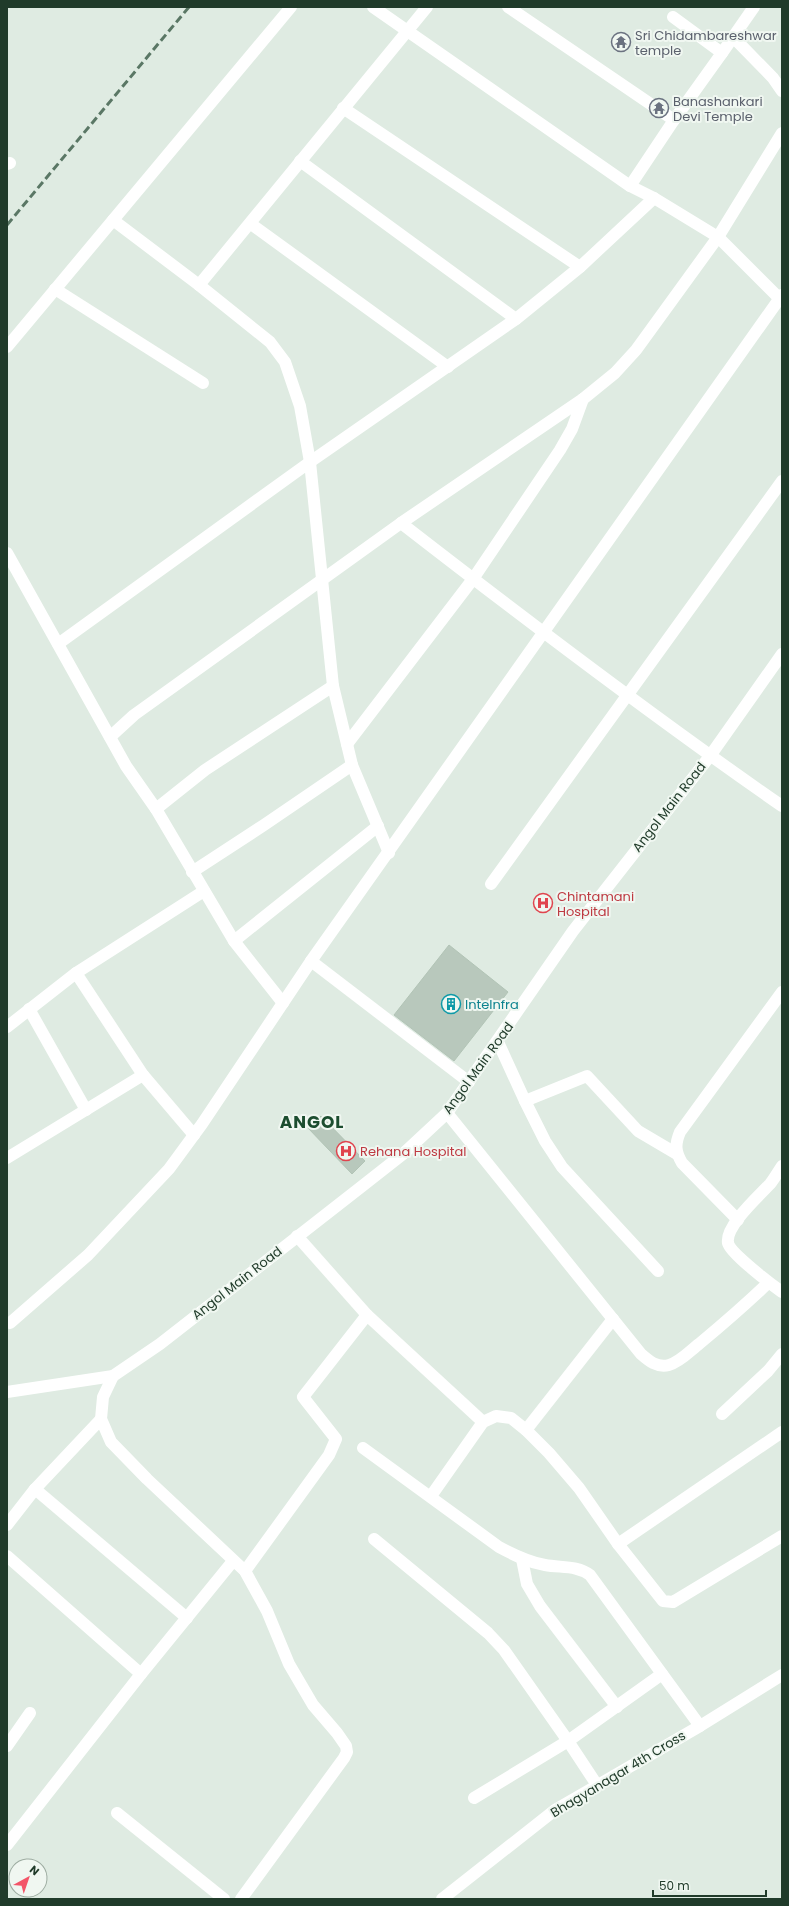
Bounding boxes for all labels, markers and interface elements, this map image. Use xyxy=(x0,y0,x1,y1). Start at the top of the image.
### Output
place label: Sri Chidambareshwar temple xyxy=(635,26,777,60)
temple icon: Sri Chidambareshwar temple xyxy=(610,31,632,53)
place label: Banashankari Devi Temple xyxy=(673,92,763,126)
temple icon: Banashankari Devi Temple xyxy=(648,97,670,119)
street label: Angol Main Road xyxy=(628,758,710,856)
place label: Chintamani Hospital xyxy=(557,887,634,921)
hospital icon: Chintamani Hospital xyxy=(532,892,554,914)
building icon: Intelnfra xyxy=(440,993,462,1015)
place label: Intelnfra xyxy=(465,995,519,1014)
street label: Angol Main Road xyxy=(438,1018,518,1118)
district label: ANGOL xyxy=(280,1110,344,1134)
hospital icon: Rehana Hospital xyxy=(335,1140,357,1162)
place label: Rehana Hospital xyxy=(360,1142,466,1161)
street label: Angol Main Road xyxy=(188,1242,286,1324)
street label: Bhagyanagar 4th Cross xyxy=(547,1726,689,1822)
north arrow xyxy=(8,1858,48,1898)
text: N xyxy=(26,1862,43,1879)
scale bar xyxy=(653,1872,766,1898)
text: 50 m xyxy=(659,1877,690,1894)

